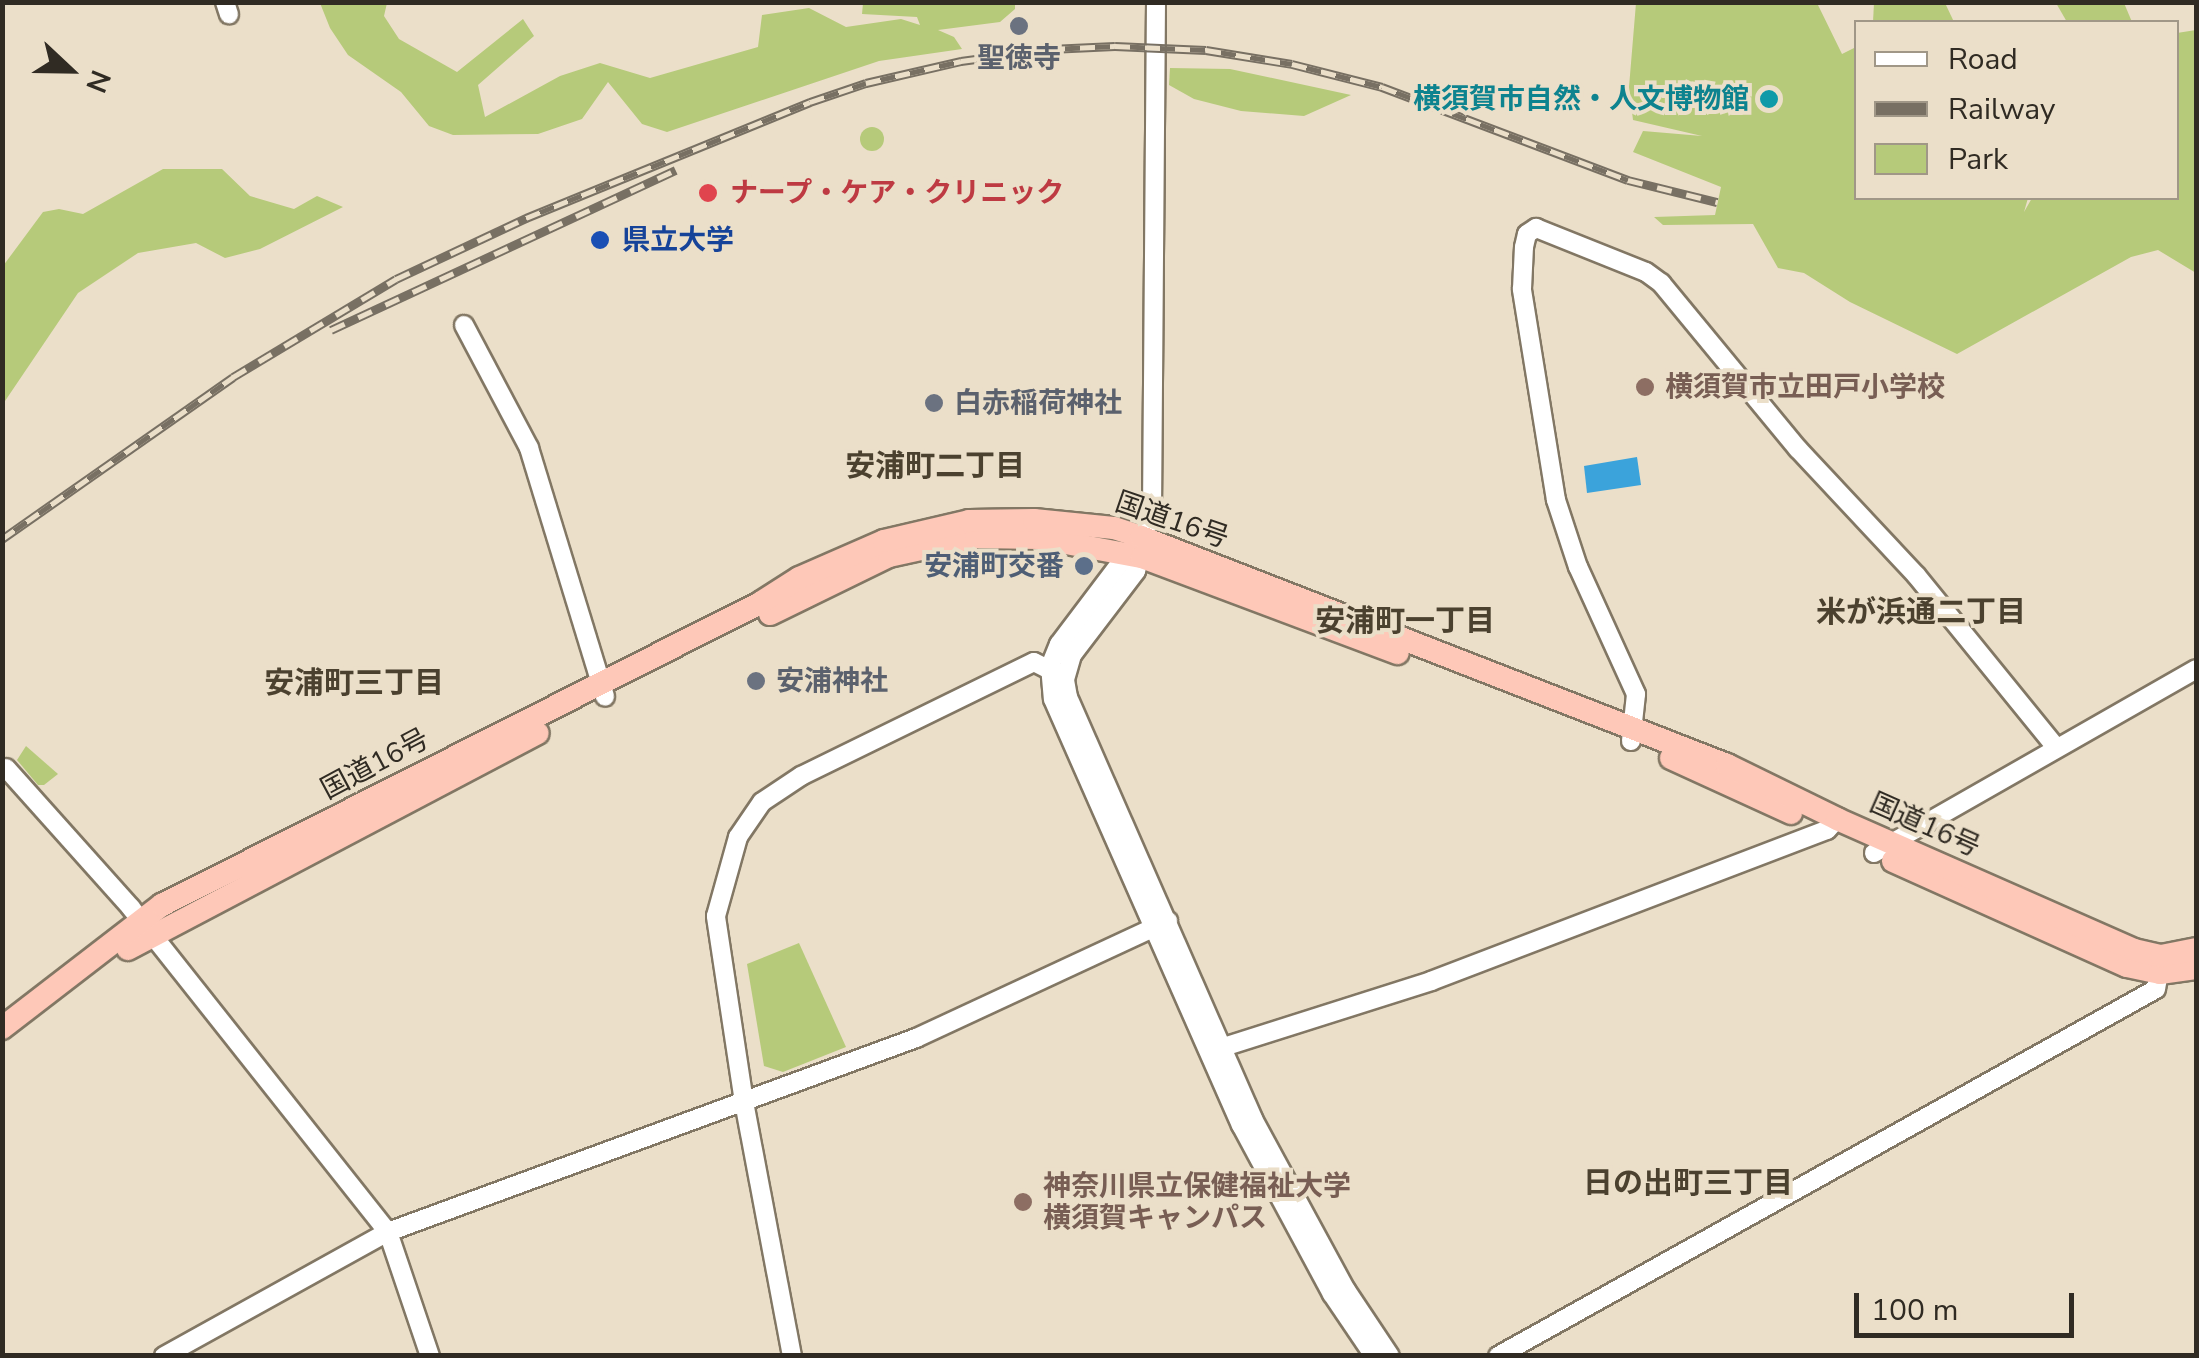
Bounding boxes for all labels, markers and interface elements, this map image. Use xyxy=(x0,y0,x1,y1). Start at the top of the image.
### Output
marker: 聖徳寺 xyxy=(1008,15,1030,37)
north arrow xyxy=(20,20,120,120)
legend xyxy=(1854,20,2179,200)
text: Road xyxy=(1948,39,2018,80)
place label: 聖徳寺 xyxy=(977,41,1061,75)
text: N xyxy=(76,64,119,98)
place label: 横須賀市自然・人文博物館 xyxy=(1413,82,1749,116)
marker: 横須賀市自然・人文博物館 xyxy=(1758,88,1780,110)
text: Railway xyxy=(1948,89,2056,130)
text: Park xyxy=(1948,139,2008,180)
place label: ナープ・ケア・クリニック xyxy=(730,176,1066,210)
marker: ナープ・ケア・クリニック xyxy=(695,180,721,206)
place label: 県立大学 xyxy=(622,223,734,257)
marker: 県立大学 xyxy=(587,227,613,253)
place label: 横須賀市立田戸小学校 xyxy=(1665,370,1945,404)
marker: 横須賀市立田戸小学校 xyxy=(1634,376,1656,398)
place label: 白赤稲荷神社 xyxy=(954,386,1122,420)
marker: 白赤稲荷神社 xyxy=(923,392,945,414)
district label: 安浦町二丁目 xyxy=(845,449,1025,485)
street label: 国道16号 xyxy=(1111,485,1233,555)
place label: 安浦町交番 xyxy=(924,549,1064,583)
marker: 安浦町交番 xyxy=(1073,555,1095,577)
district label: 米が浜通二丁目 xyxy=(1816,595,2026,631)
district label: 安浦町一丁目 xyxy=(1315,604,1495,640)
place label: 安浦神社 xyxy=(776,664,888,698)
district label: 安浦町三丁目 xyxy=(264,666,444,702)
marker: 安浦神社 xyxy=(745,670,767,692)
street label: 国道16号 xyxy=(315,722,435,806)
street label: 国道16号 xyxy=(1864,786,1986,864)
district label: 日の出町三丁目 xyxy=(1583,1166,1793,1202)
place label: 神奈川県立保健福祉大学 横須賀キャンパス xyxy=(1043,1169,1351,1235)
marker: 神奈川県立保健福祉大学 横須賀キャンパス xyxy=(1012,1191,1034,1213)
scale bar xyxy=(1859,1273,2079,1335)
text: 100 m xyxy=(1871,1290,1958,1331)

